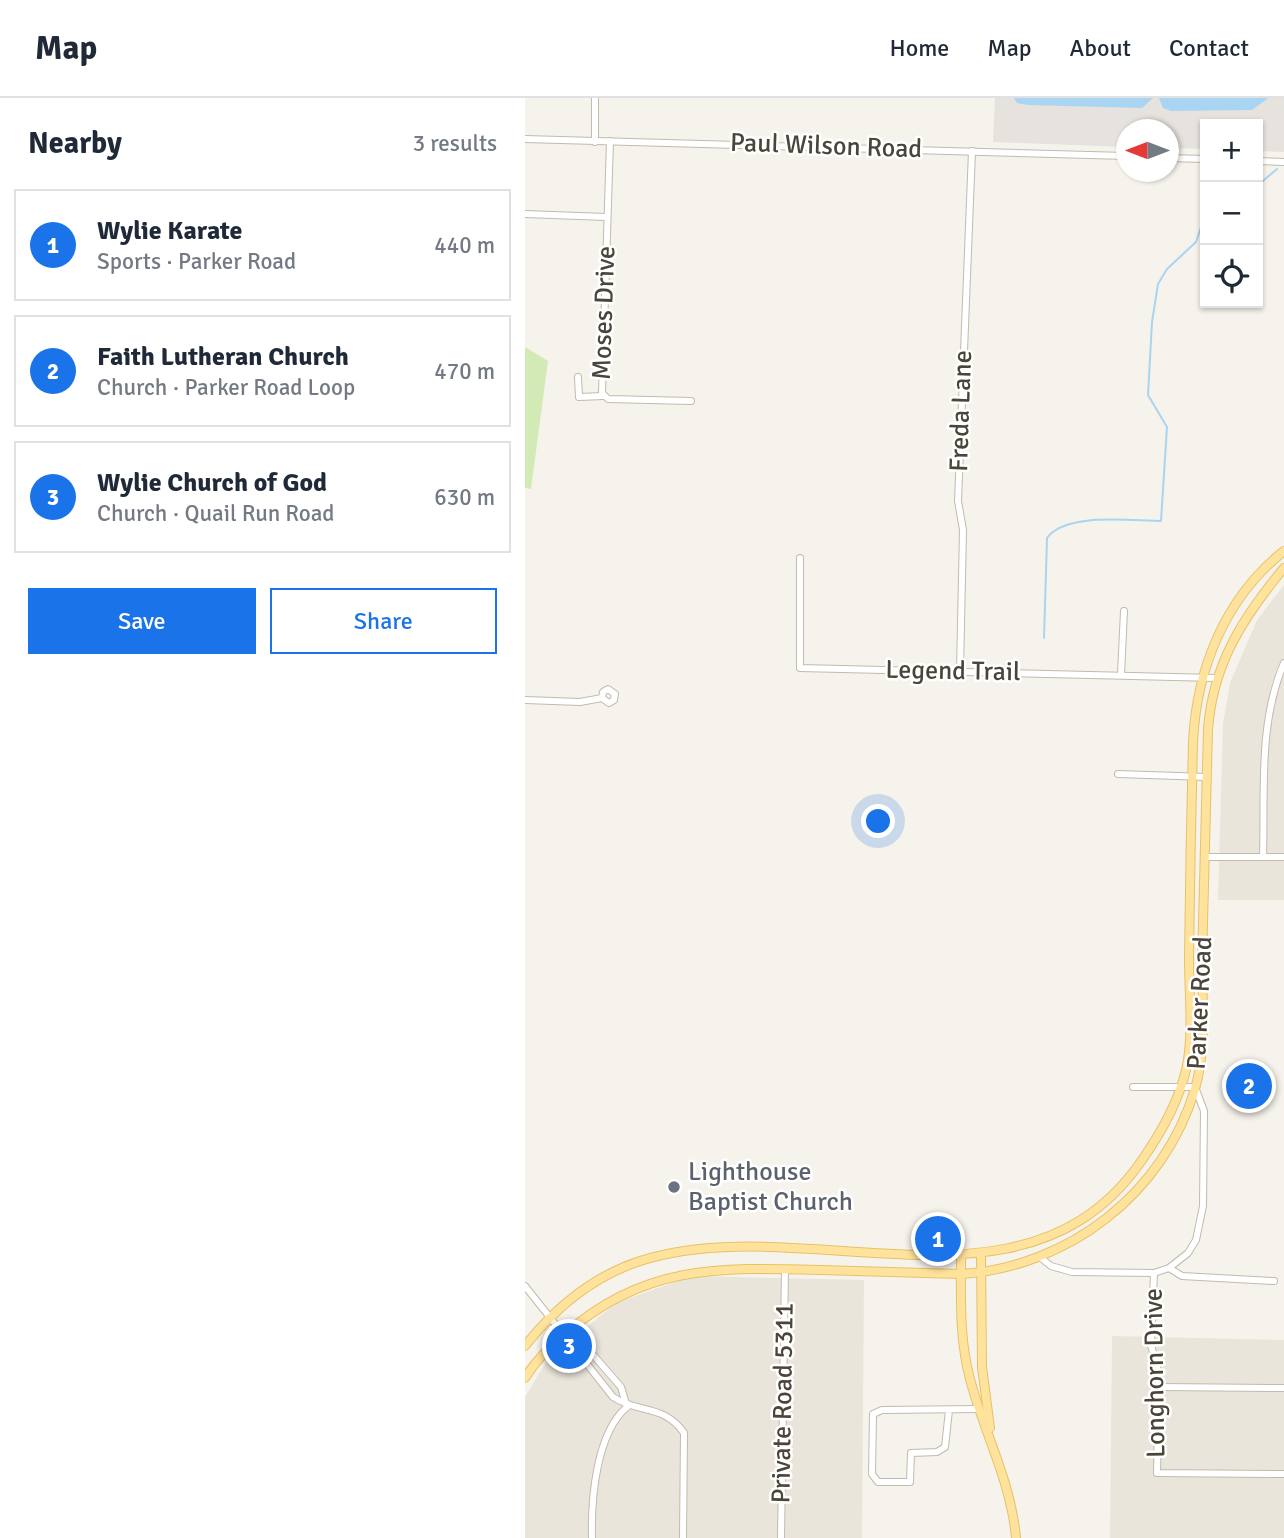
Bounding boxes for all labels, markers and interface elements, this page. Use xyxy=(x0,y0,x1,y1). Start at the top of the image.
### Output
text: Map xyxy=(35,28,97,69)
text: Home xyxy=(889,33,949,63)
text: Map xyxy=(987,33,1032,63)
text: About xyxy=(1070,33,1131,63)
text: Contact xyxy=(1169,33,1249,63)
north arrow xyxy=(1116,119,1179,182)
map controls xyxy=(1200,119,1263,308)
button: + xyxy=(1200,119,1263,182)
text: Nearby xyxy=(28,125,122,162)
street label: Paul Wilson Road xyxy=(729,127,923,165)
text: 3 results xyxy=(413,129,497,158)
button: − xyxy=(1200,182,1263,245)
text: Wylie Karate xyxy=(97,215,243,247)
text: 1 xyxy=(47,231,59,260)
text: 440 m xyxy=(434,231,495,260)
street label: Moses Drive xyxy=(586,245,622,381)
button: locate xyxy=(1200,245,1263,308)
text: Sports · Parker Road xyxy=(97,247,296,276)
text: Faith Lutheran Church xyxy=(97,341,349,373)
street label: Freda Lane xyxy=(943,350,979,472)
text: 2 xyxy=(47,357,59,386)
text: 470 m xyxy=(434,357,495,386)
text: Church · Parker Road Loop xyxy=(97,373,355,402)
text: Wylie Church of God xyxy=(97,467,327,499)
text: 3 xyxy=(47,483,59,512)
text: 630 m xyxy=(434,483,495,512)
text: Church · Quail Run Road xyxy=(97,499,335,528)
button: Save xyxy=(28,588,256,654)
button: Share xyxy=(270,588,497,654)
street label: Legend Trail xyxy=(885,654,1021,688)
your location xyxy=(861,804,895,838)
street label: Parker Road xyxy=(1181,936,1219,1070)
pin: 2 xyxy=(1226,1060,1272,1112)
place label: Lighthouse Baptist Church xyxy=(688,1156,853,1218)
marker: Lighthouse Baptist Church xyxy=(666,1179,682,1195)
pin: 1 xyxy=(915,1213,961,1265)
street label: Longhorn Drive xyxy=(1138,1288,1172,1458)
street label: Private Road 5311 xyxy=(765,1302,801,1504)
pin: 3 xyxy=(546,1320,592,1372)

